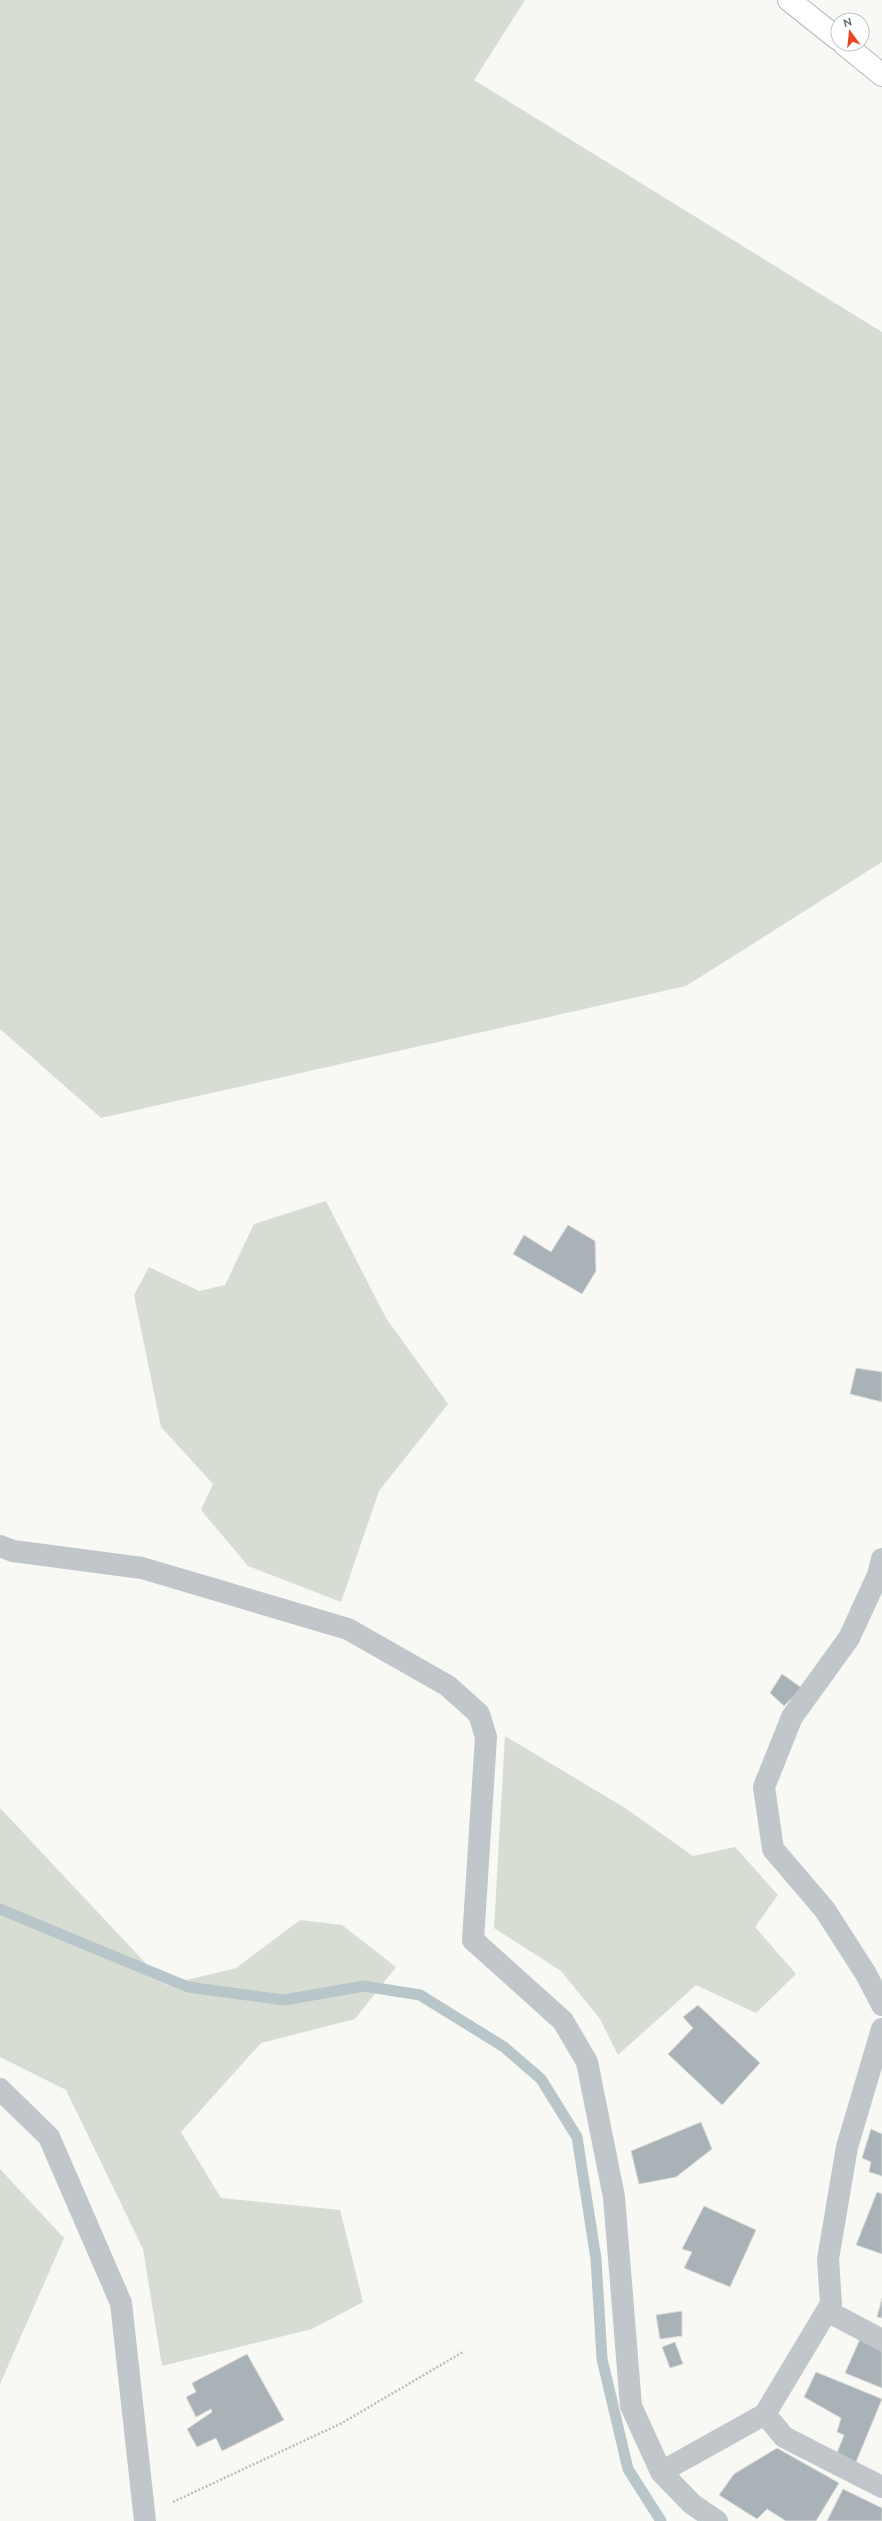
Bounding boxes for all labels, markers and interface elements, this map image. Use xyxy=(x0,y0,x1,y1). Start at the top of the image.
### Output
north arrow xyxy=(830,12,870,52)
text: N xyxy=(842,15,853,30)

